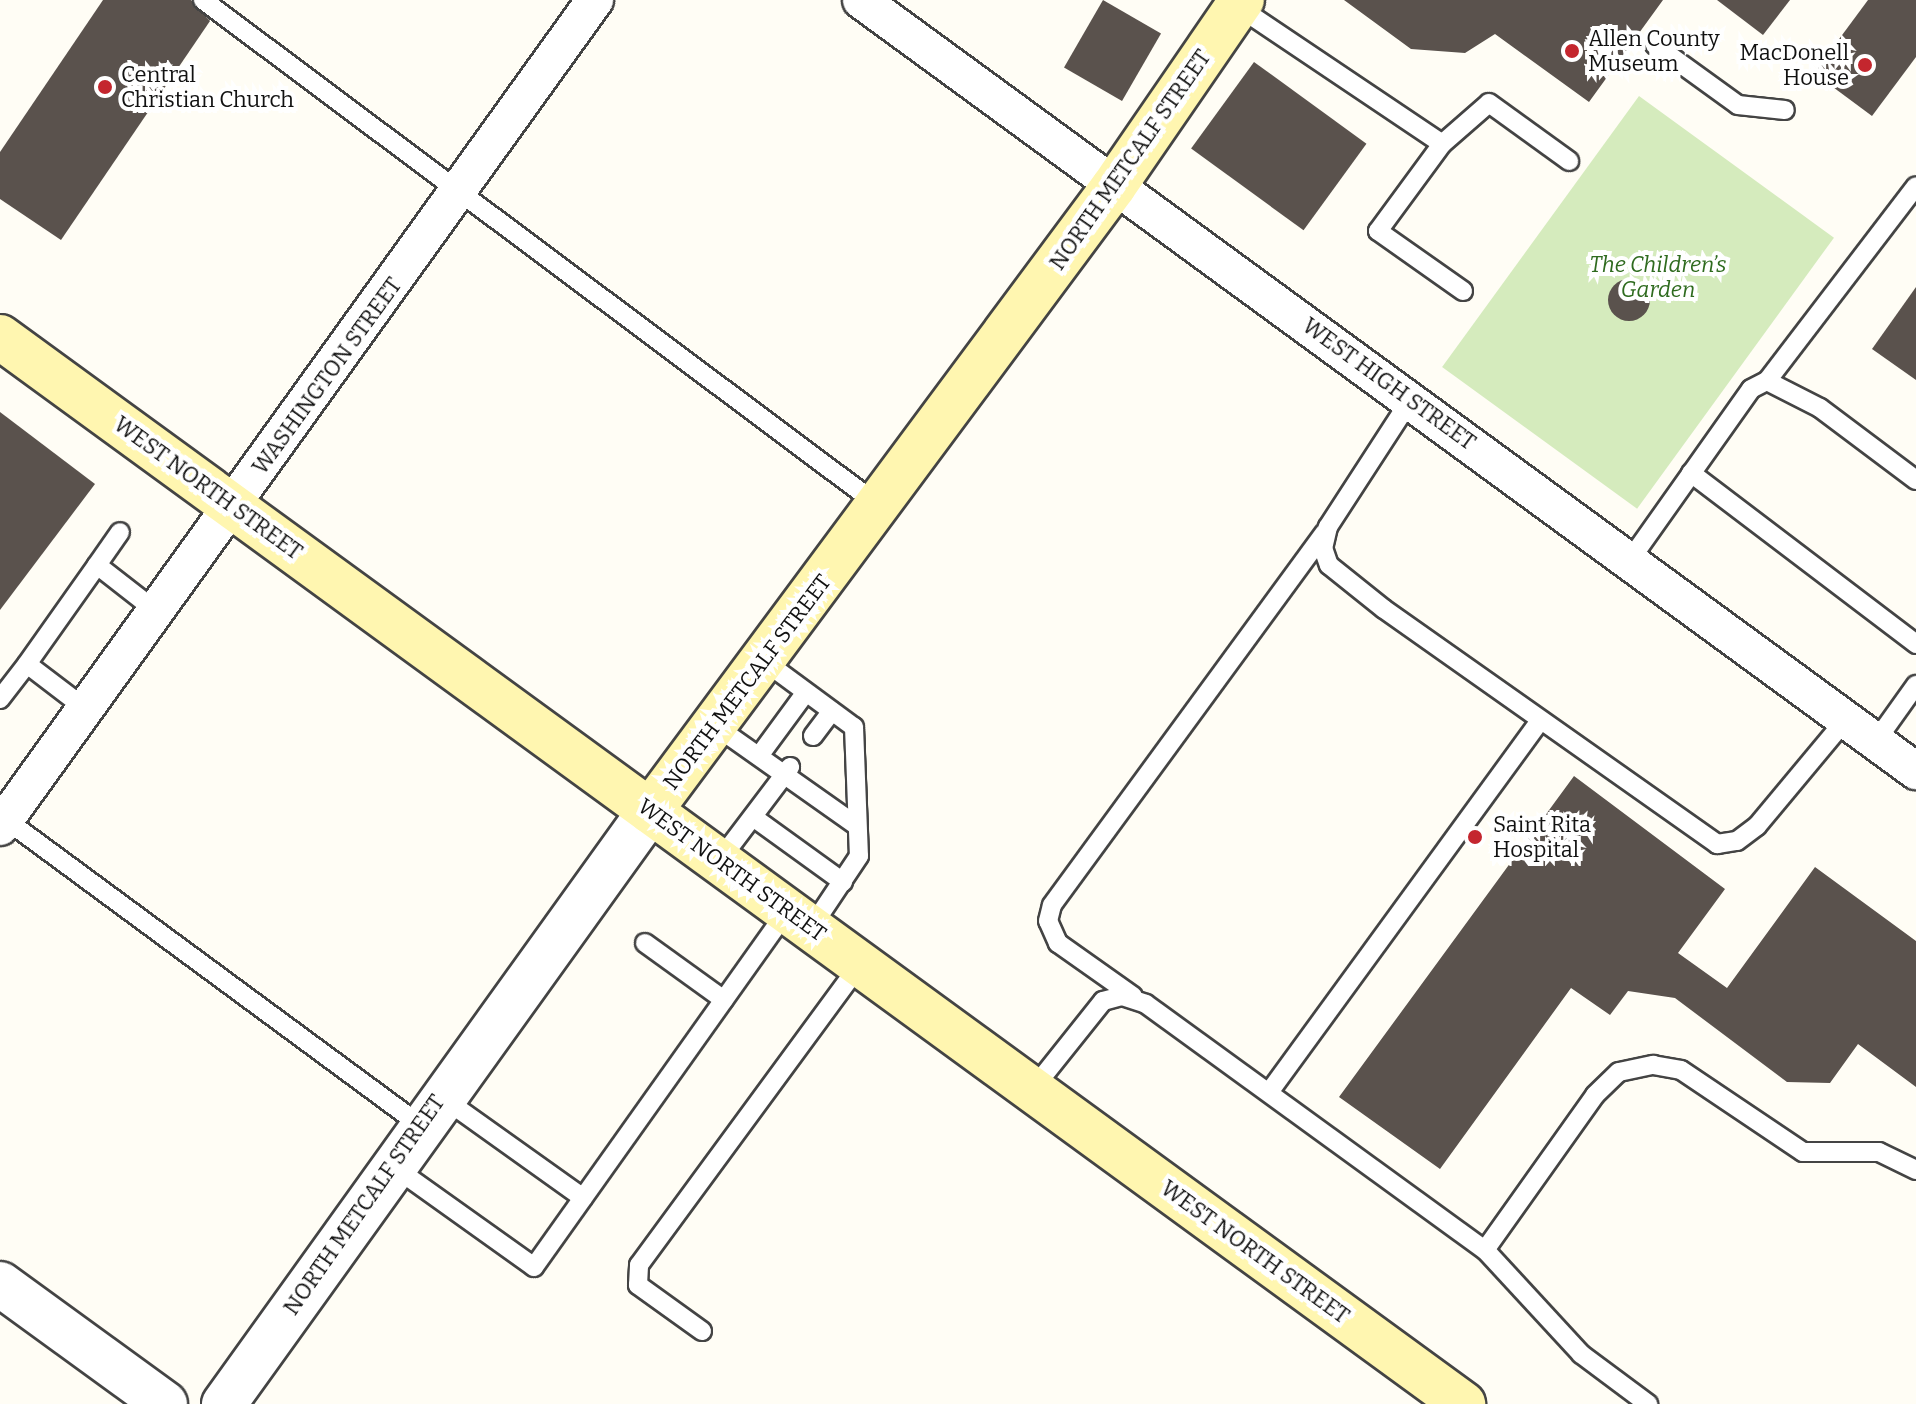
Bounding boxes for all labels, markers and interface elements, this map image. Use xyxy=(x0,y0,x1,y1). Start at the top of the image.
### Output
place label: Allen County Museum xyxy=(1588,25,1720,76)
place label: MacDonell House xyxy=(1740,39,1849,90)
marker: Allen County Museum xyxy=(1563,42,1581,60)
street label: NORTH METCALF STREET xyxy=(1044,45,1216,275)
marker: MacDonell House xyxy=(1856,56,1874,74)
place label: Central Christian Church xyxy=(121,61,294,112)
marker: Central Christian Church xyxy=(96,78,114,96)
park label: The Children’s Garden xyxy=(1589,251,1727,302)
street label: WASHINGTON STREET xyxy=(247,273,407,479)
street label: WEST HIGH STREET xyxy=(1297,312,1481,456)
street label: WEST NORTH STREET xyxy=(109,411,307,565)
street label: NORTH METCALF STREET xyxy=(657,569,837,795)
street label: WEST NORTH STREET xyxy=(633,793,831,947)
place label: Saint Rita Hospital xyxy=(1493,811,1591,862)
marker: Saint Rita Hospital xyxy=(1464,826,1486,848)
street label: NORTH METCALF STREET xyxy=(278,1090,450,1320)
street label: WEST NORTH STREET xyxy=(1156,1175,1354,1329)

